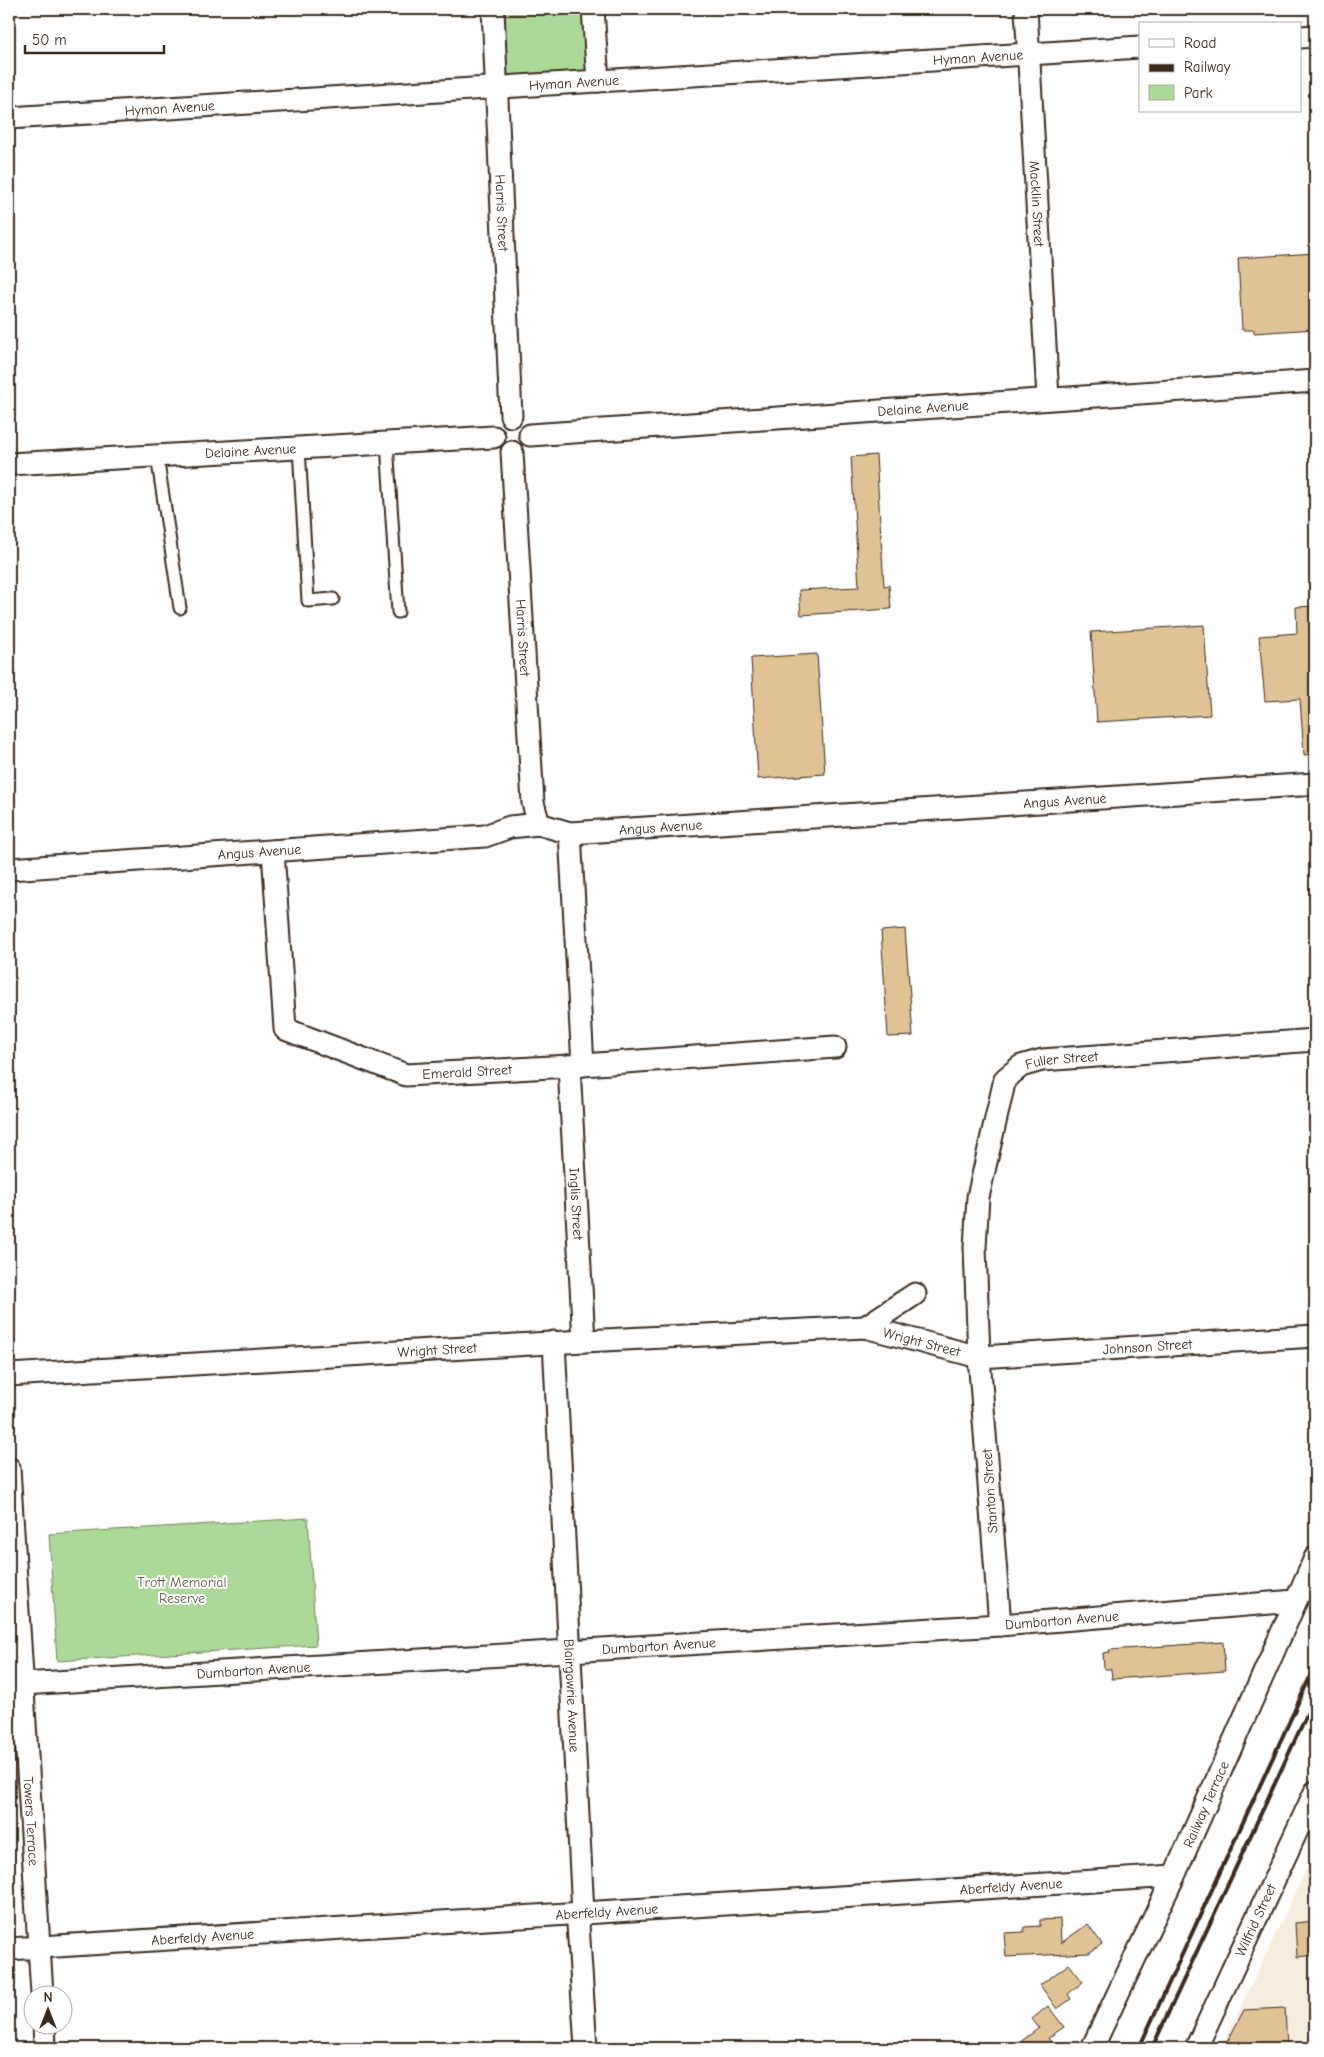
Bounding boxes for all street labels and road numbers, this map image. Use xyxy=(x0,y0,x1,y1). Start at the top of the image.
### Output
street label: Hyman Avenue xyxy=(933,46,1024,68)
street label: Hyman Avenue xyxy=(528,71,619,94)
street label: Hyman Avenue xyxy=(124,97,215,119)
street label: Macklin Street xyxy=(1026,160,1048,248)
street label: Harris Street xyxy=(492,174,512,253)
street label: Delaine Avenue xyxy=(877,396,969,420)
street label: Delaine Avenue xyxy=(205,440,297,462)
street label: Harris Street xyxy=(512,599,534,678)
street label: Angus Avenue xyxy=(1022,789,1107,812)
street label: Angus Avenue xyxy=(618,816,703,838)
street label: Angus Avenue xyxy=(217,840,302,863)
street label: Fuller Street xyxy=(1023,1047,1100,1073)
street label: Emerald Street xyxy=(422,1061,513,1083)
street label: Inglis Street xyxy=(566,1167,587,1241)
street label: Wright Street xyxy=(881,1324,963,1361)
street label: Johnson Street xyxy=(1102,1335,1194,1358)
street label: Wright Street xyxy=(397,1339,478,1361)
street label: Stanton Street xyxy=(978,1447,1001,1534)
street label: Dumbarton Avenue xyxy=(1005,1607,1119,1633)
street label: Dumbarton Avenue xyxy=(601,1634,716,1657)
street label: Blairgowrie Avenue xyxy=(561,1638,583,1753)
street label: Dumbarton Avenue xyxy=(196,1658,311,1682)
street label: Railway Terrace xyxy=(1179,1758,1232,1850)
street label: Towers Terrace xyxy=(20,1776,42,1867)
street label: Aberfeldy Avenue xyxy=(959,1875,1063,1898)
street label: Wilfrid Street xyxy=(1231,1880,1280,1959)
street label: Aberfeldy Avenue xyxy=(555,1900,659,1923)
street label: Aberfeldy Avenue xyxy=(151,1925,255,1949)

